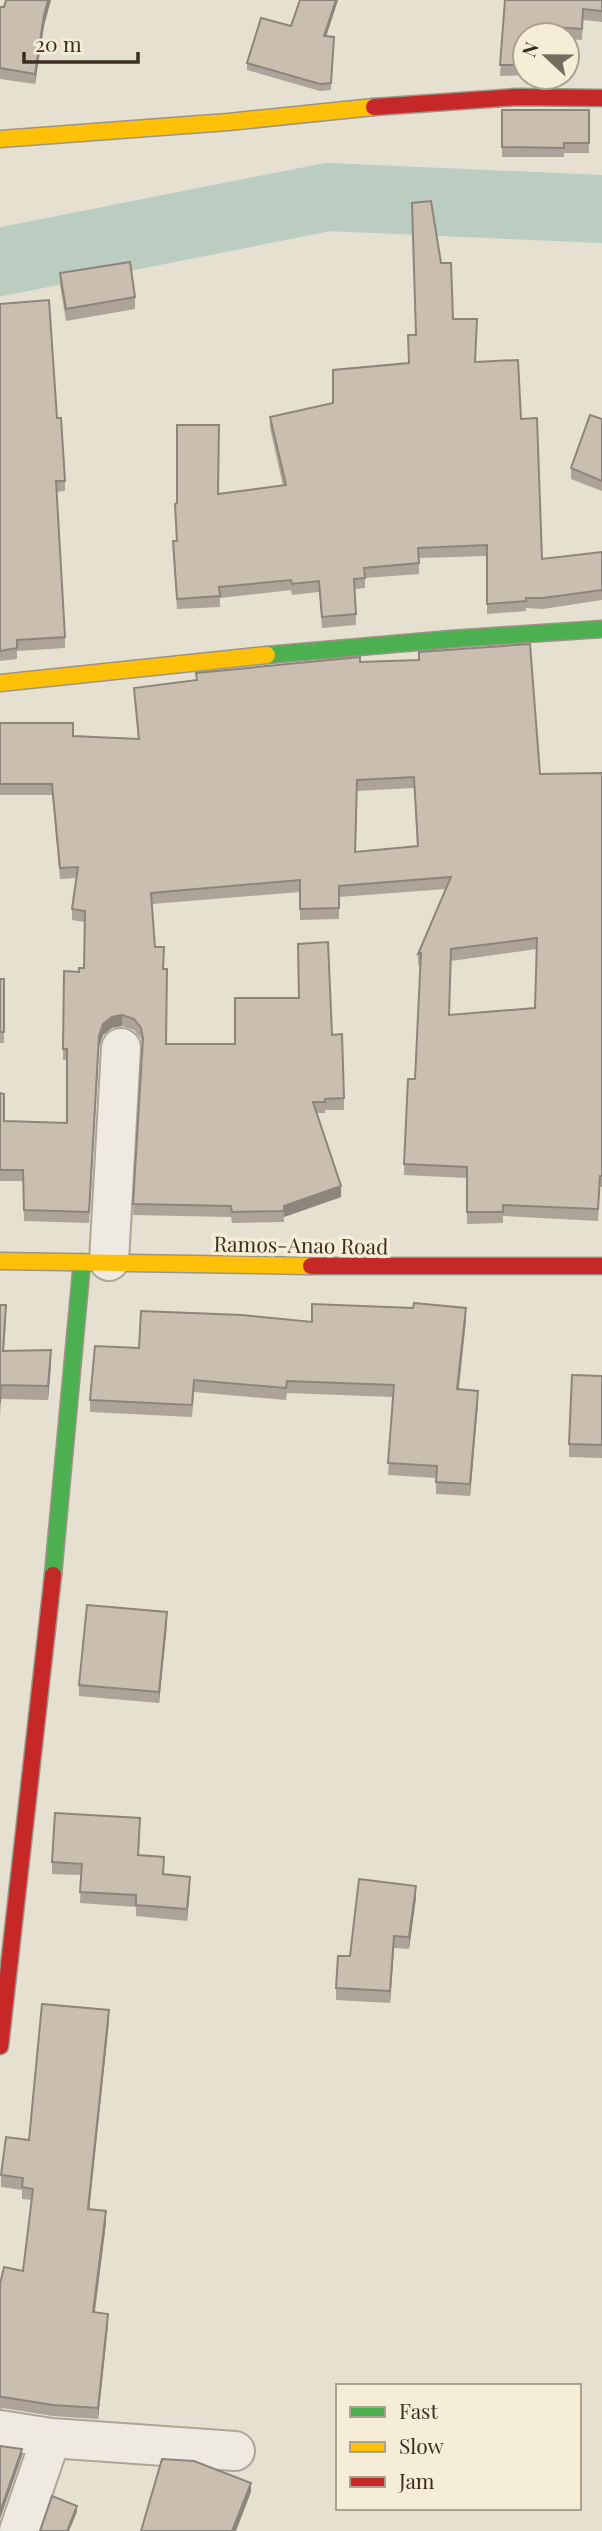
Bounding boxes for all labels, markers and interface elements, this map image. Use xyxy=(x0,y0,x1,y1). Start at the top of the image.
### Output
scale bar xyxy=(24,21,138,65)
north arrow xyxy=(511,21,581,91)
text: 20 m xyxy=(35,29,82,57)
text: N xyxy=(515,38,544,60)
street label: Ramos-Anao Road xyxy=(213,1228,389,1260)
legend xyxy=(336,2384,581,2510)
text: Fast xyxy=(399,2396,438,2424)
text: Slow xyxy=(399,2431,444,2459)
text: Jam xyxy=(398,2466,435,2494)

